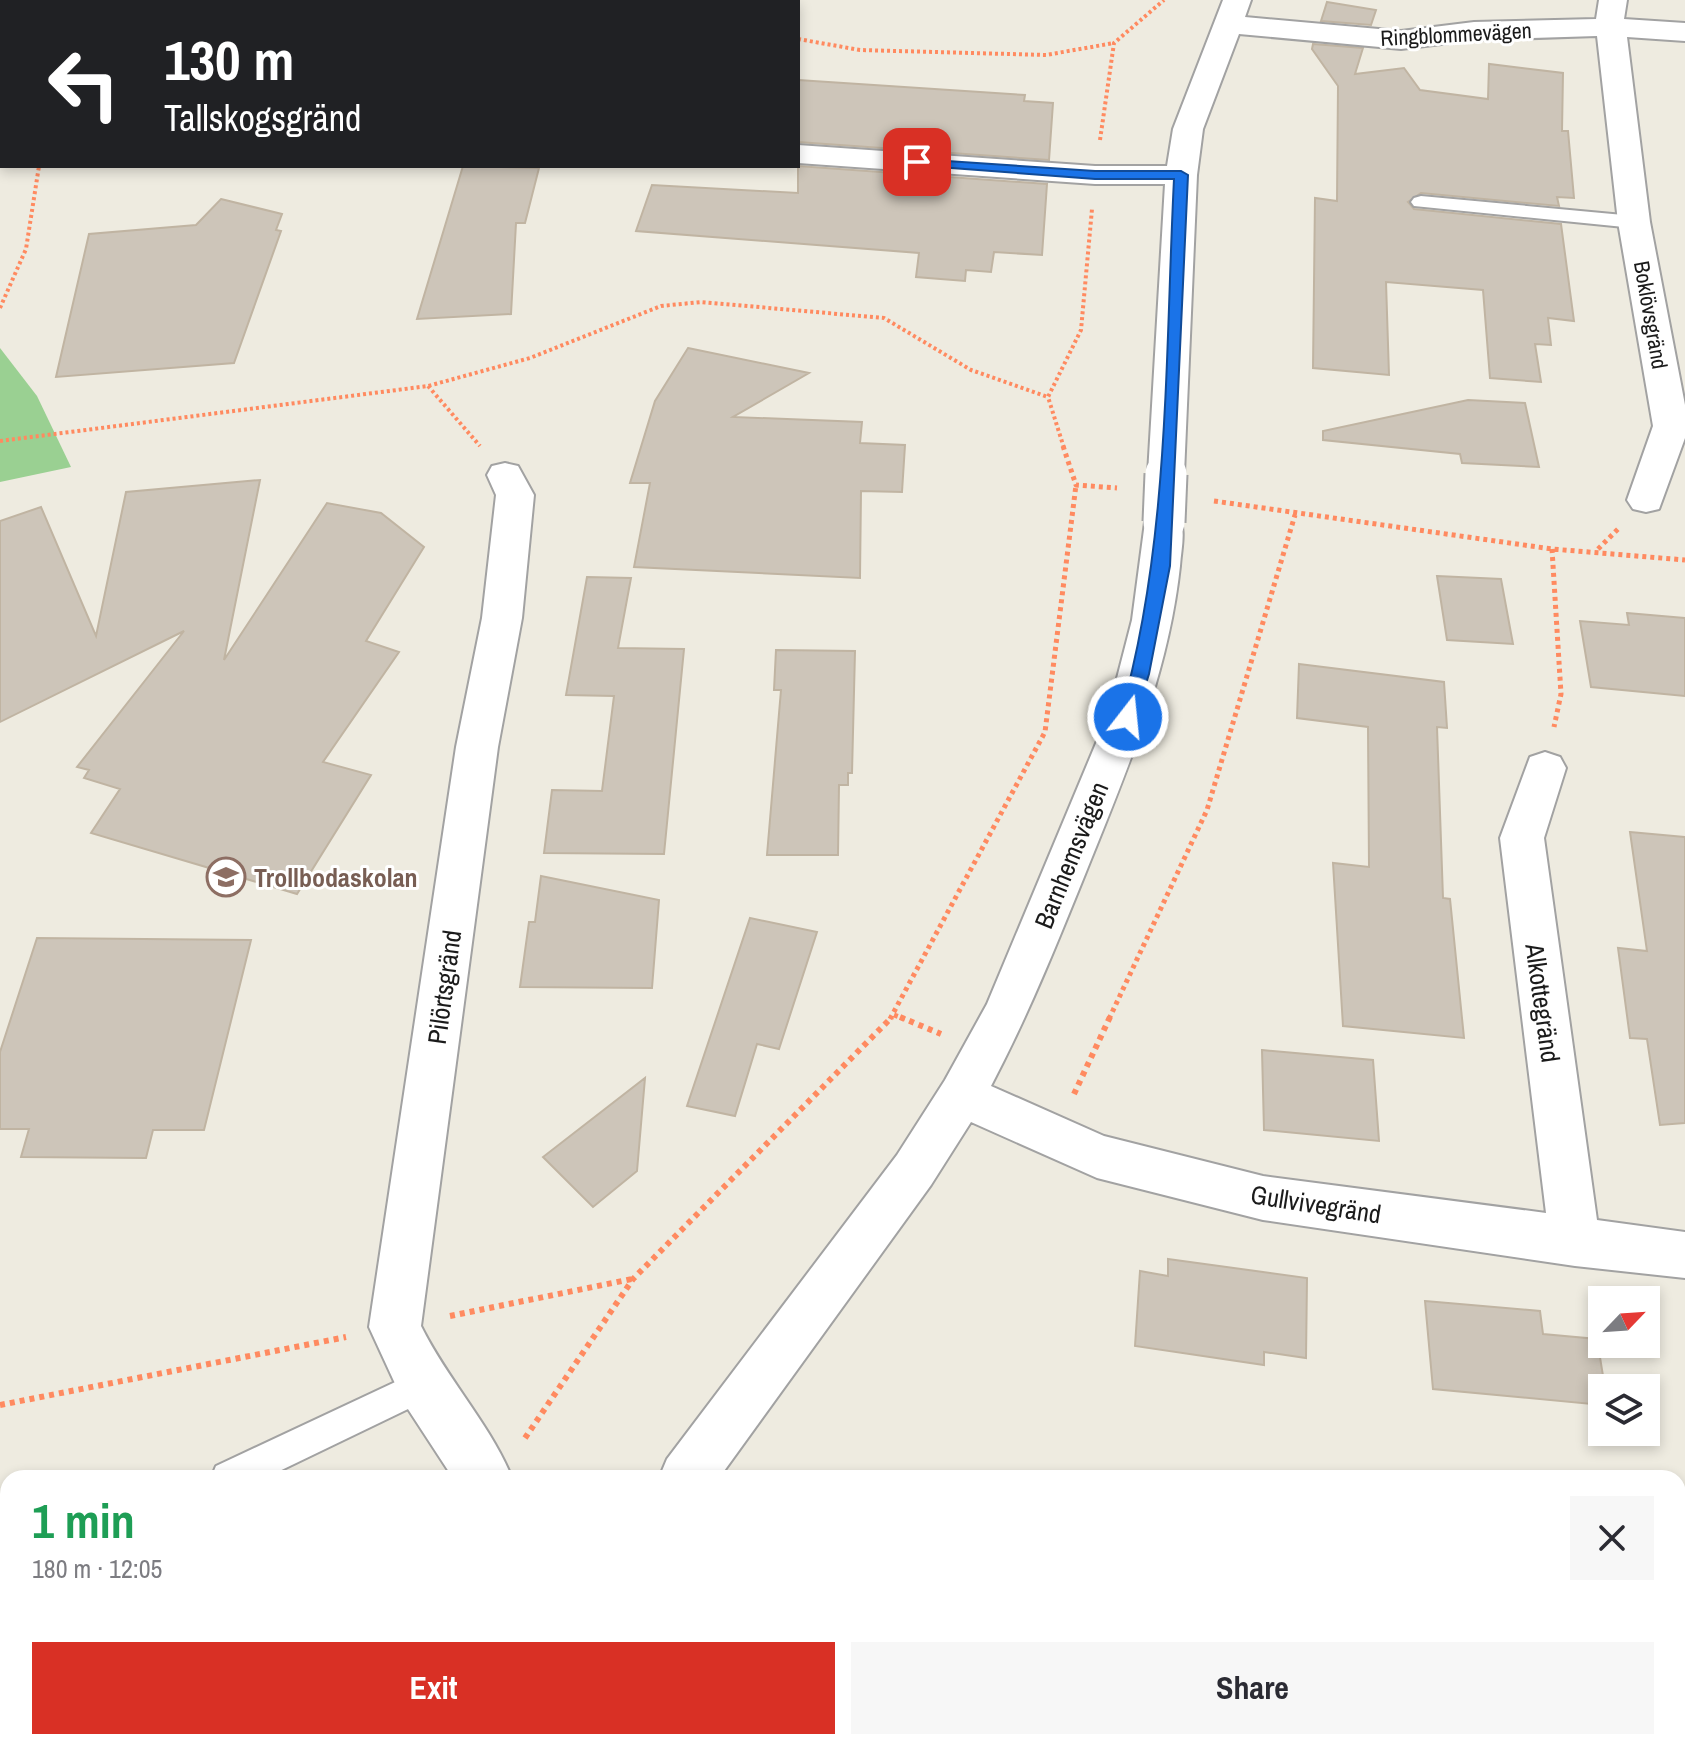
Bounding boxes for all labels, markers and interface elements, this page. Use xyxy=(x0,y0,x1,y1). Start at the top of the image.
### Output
street label: Ringblommevägen xyxy=(1380,15,1532,53)
text: 130 m xyxy=(164,22,294,97)
icon: left xyxy=(32,32,136,136)
text: Tallskogsgränd xyxy=(164,94,361,142)
pin xyxy=(883,128,951,196)
icon: arrive xyxy=(895,140,939,184)
street label: Boklövsgränd xyxy=(1627,259,1675,371)
position arrow xyxy=(1086,675,1170,759)
street label: Barnhemsvägen xyxy=(1026,776,1116,934)
school or university icon: Trollbodaskolan xyxy=(205,856,247,898)
place label: Trollbodaskolan xyxy=(254,860,418,895)
street label: Pilörtsgränd xyxy=(419,928,469,1046)
street label: Alkottegränd xyxy=(1517,940,1569,1065)
street label: Gullvivegränd xyxy=(1248,1176,1384,1232)
north arrow xyxy=(1588,1286,1660,1358)
map controls xyxy=(1588,1286,1660,1446)
button: layers xyxy=(1588,1374,1660,1446)
text: 1 min xyxy=(32,1488,135,1553)
button: close xyxy=(1570,1496,1654,1580)
text: 180 m · 12:05 xyxy=(32,1551,162,1586)
button: Exit xyxy=(32,1642,835,1734)
button: Share xyxy=(851,1642,1654,1734)

